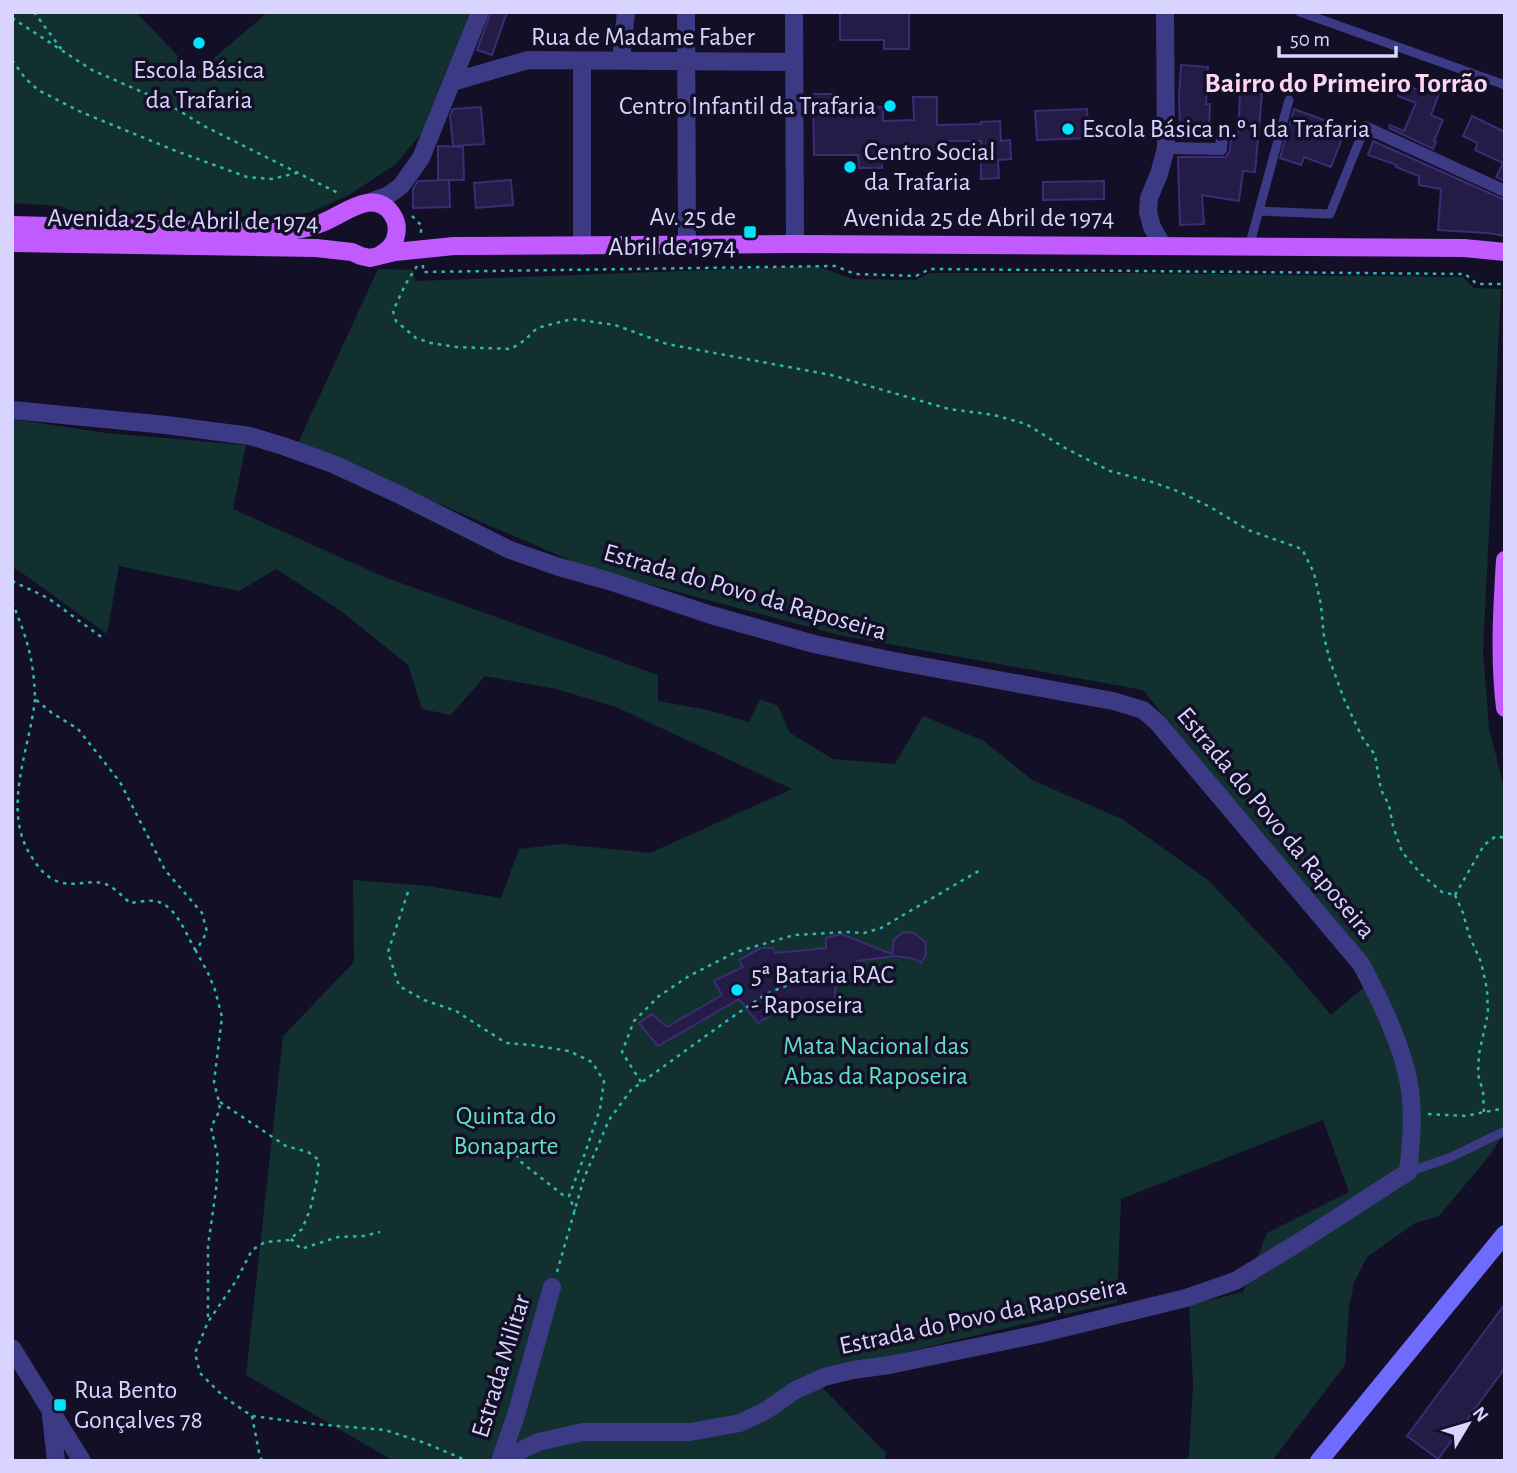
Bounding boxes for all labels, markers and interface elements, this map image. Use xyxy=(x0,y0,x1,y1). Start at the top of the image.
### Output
scale bar xyxy=(1279,14,1396,58)
street label: Rua de Madame Faber xyxy=(531,24,756,50)
text: 50 m xyxy=(1290,29,1330,50)
marker: Escola Básica da Trafaria xyxy=(191,35,207,51)
place label: Escola Básica da Trafaria xyxy=(133,57,265,113)
district label: Bairro do Primeiro Torrão xyxy=(1204,70,1488,98)
place label: Centro Infantil da Trafaria xyxy=(619,93,876,119)
marker: Centro Infantil da Trafaria xyxy=(882,98,898,114)
place label: Escola Básica n.º 1 da Trafaria xyxy=(1082,116,1370,142)
marker: Escola Básica n.º 1 da Trafaria xyxy=(1060,121,1076,137)
place label: Centro Social da Trafaria xyxy=(864,139,995,195)
marker: Centro Social da Trafaria xyxy=(842,159,858,175)
place label: Av. 25 de Abril de 1974 xyxy=(608,204,736,260)
street label: Avenida 25 de Abril de 1974 xyxy=(47,205,319,235)
street label: Avenida 25 de Abril de 1974 xyxy=(843,205,1115,231)
marker: Av. 25 de Abril de 1974 xyxy=(742,224,758,240)
street label: Estrada do Povo da Raposeira xyxy=(601,539,889,645)
street label: Estrada do Povo da Raposeira xyxy=(1172,702,1380,944)
place label: 5ª Bataria RAC - Raposeira xyxy=(751,962,894,1018)
marker: 5ª Bataria RAC - Raposeira xyxy=(729,982,745,998)
park label: Mata Nacional das Abas da Raposeira xyxy=(783,1033,969,1089)
park label: Quinta do Bonaparte xyxy=(454,1103,558,1159)
street label: Estrada do Povo da Raposeira xyxy=(837,1273,1129,1359)
street label: Estrada Militar xyxy=(467,1291,535,1441)
place label: Rua Bento Gonçalves 78 xyxy=(74,1377,203,1433)
north arrow xyxy=(1433,1389,1503,1459)
marker: Rua Bento Gonçalves 78 xyxy=(52,1397,68,1413)
text: N xyxy=(1469,1403,1492,1426)

